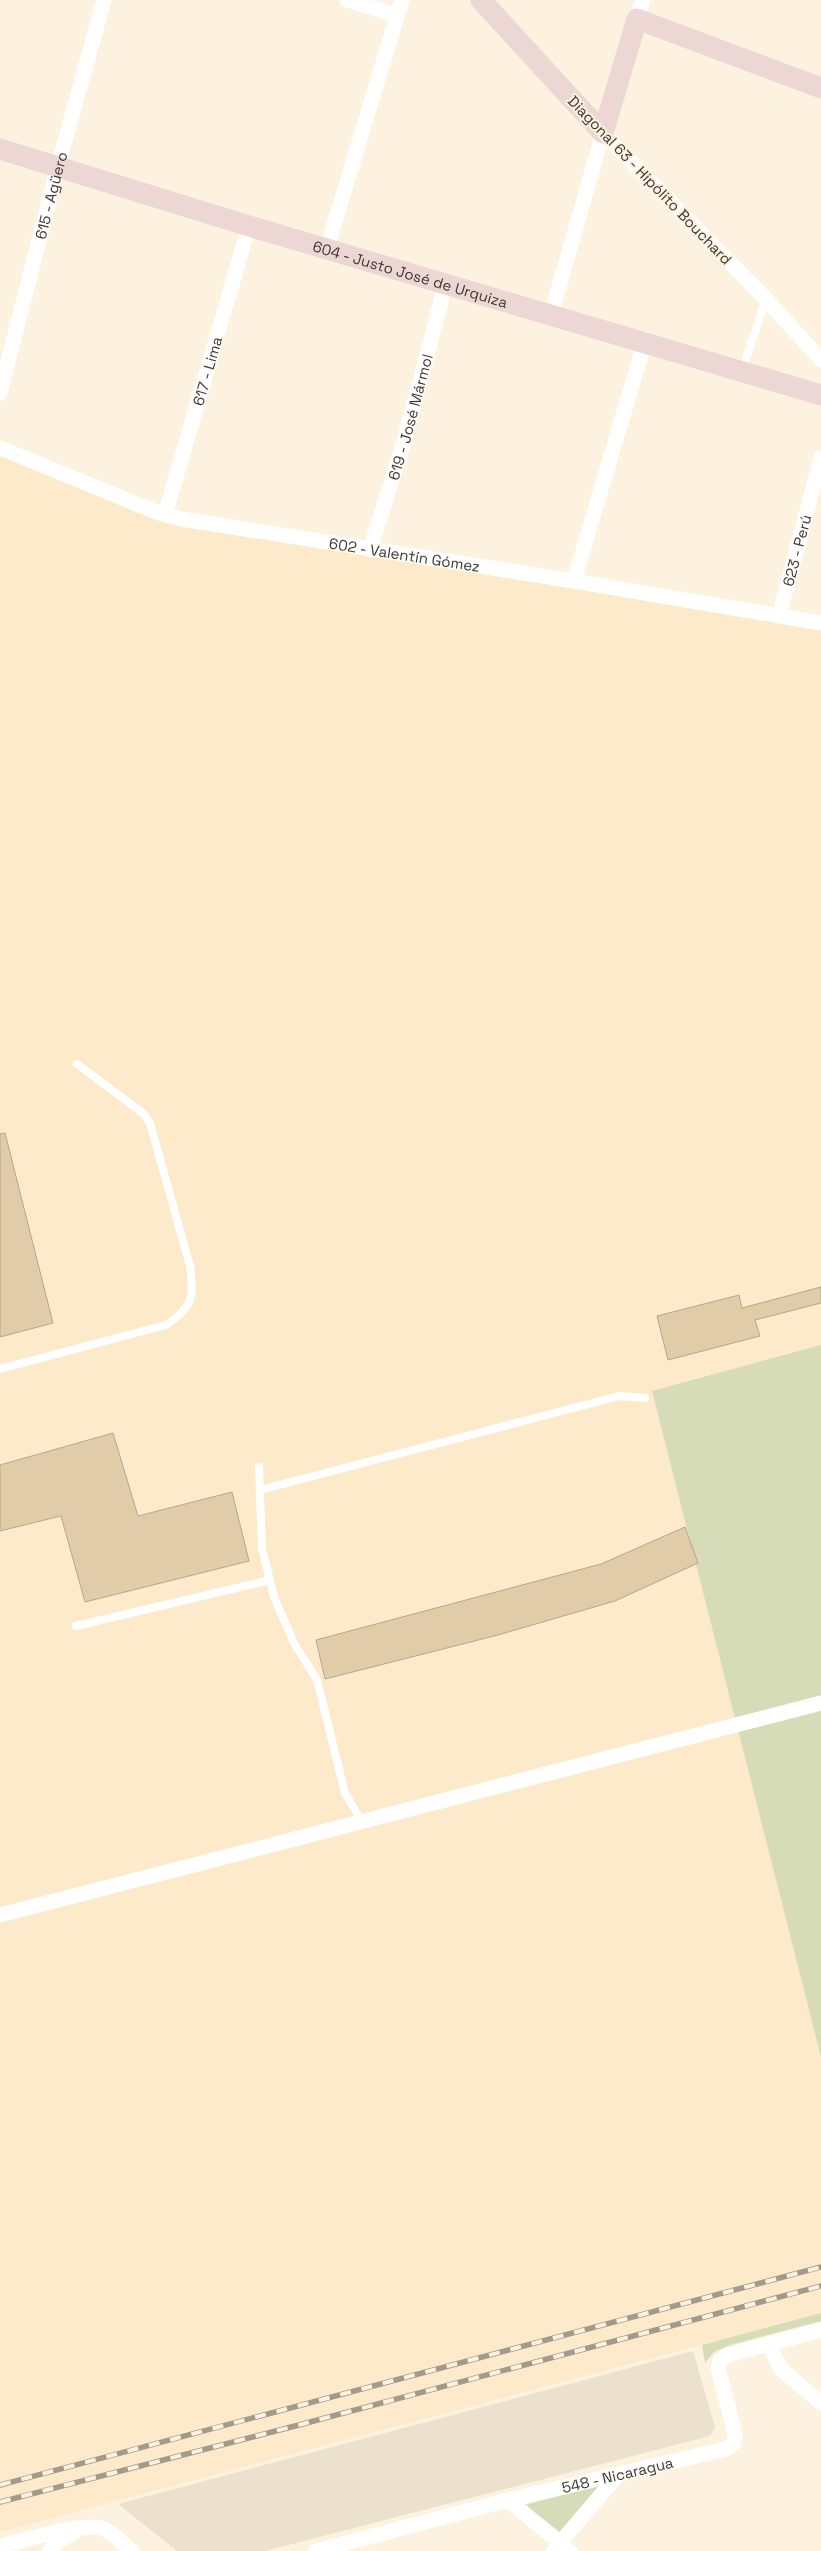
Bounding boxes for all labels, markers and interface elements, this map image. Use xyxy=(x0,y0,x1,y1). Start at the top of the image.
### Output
street label: Diagonal 63 - Hipólito Bouchard xyxy=(564,91,736,269)
street label: 615 - Agüero xyxy=(30,149,71,241)
street label: 604 - Justo José de Urquiza xyxy=(311,236,511,312)
street label: 617 - Lima xyxy=(188,334,226,408)
street label: 619 - José Mármol xyxy=(383,352,436,482)
street label: 623 - Perú xyxy=(778,512,815,588)
street label: 602 - Valentín Gómez xyxy=(328,533,481,576)
street label: 548 - Nicaragua xyxy=(560,2452,675,2497)

